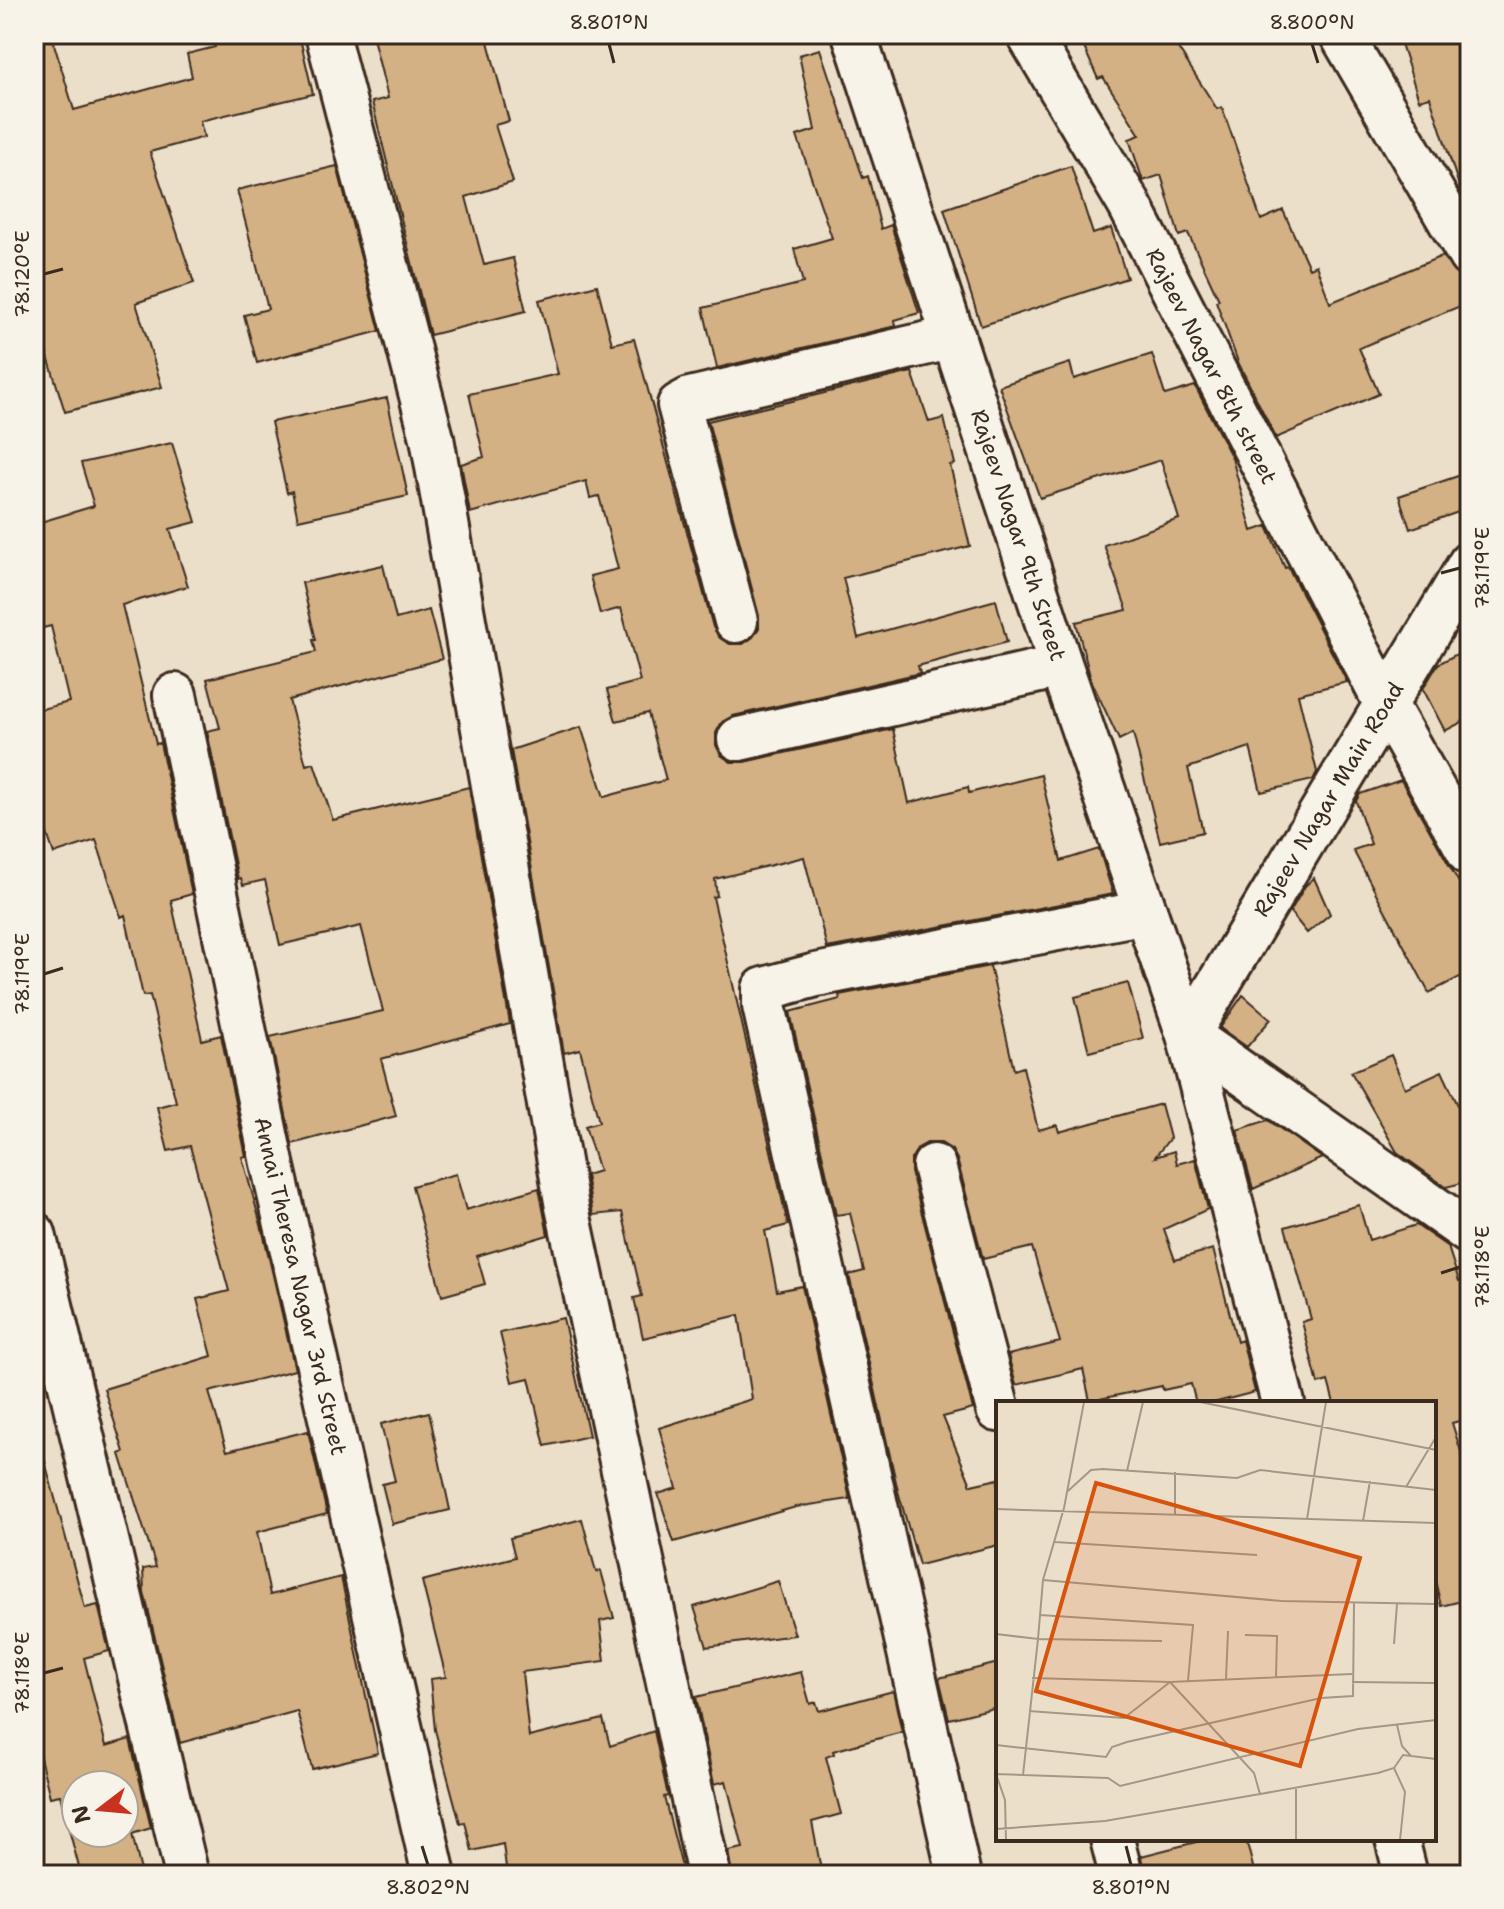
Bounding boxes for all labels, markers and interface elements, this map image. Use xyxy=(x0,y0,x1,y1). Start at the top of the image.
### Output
text: 8.801°N xyxy=(570,9,648,35)
text: 8.800°N xyxy=(1270,9,1354,35)
text: 78.120°E xyxy=(9,230,35,318)
street label: Rajeev Nagar 8th street xyxy=(1139,243,1284,489)
street label: Rajeev Nagar 9th Street xyxy=(964,406,1073,665)
text: 78.119°E xyxy=(1469,527,1495,609)
street label: Rajeev Nagar Main Road xyxy=(1247,676,1410,922)
text: 78.119°E xyxy=(9,933,35,1015)
street label: Annai Theresa Nagar 3rd Street xyxy=(247,1114,354,1458)
text: 78.118°E xyxy=(1469,1226,1495,1308)
inset map xyxy=(996,1401,1436,1841)
text: 78.118°E xyxy=(9,1632,35,1714)
north arrow xyxy=(60,1769,140,1849)
text: N xyxy=(65,1802,98,1827)
text: 8.802°N xyxy=(386,1874,470,1900)
text: 8.801°N xyxy=(1092,1874,1170,1900)

